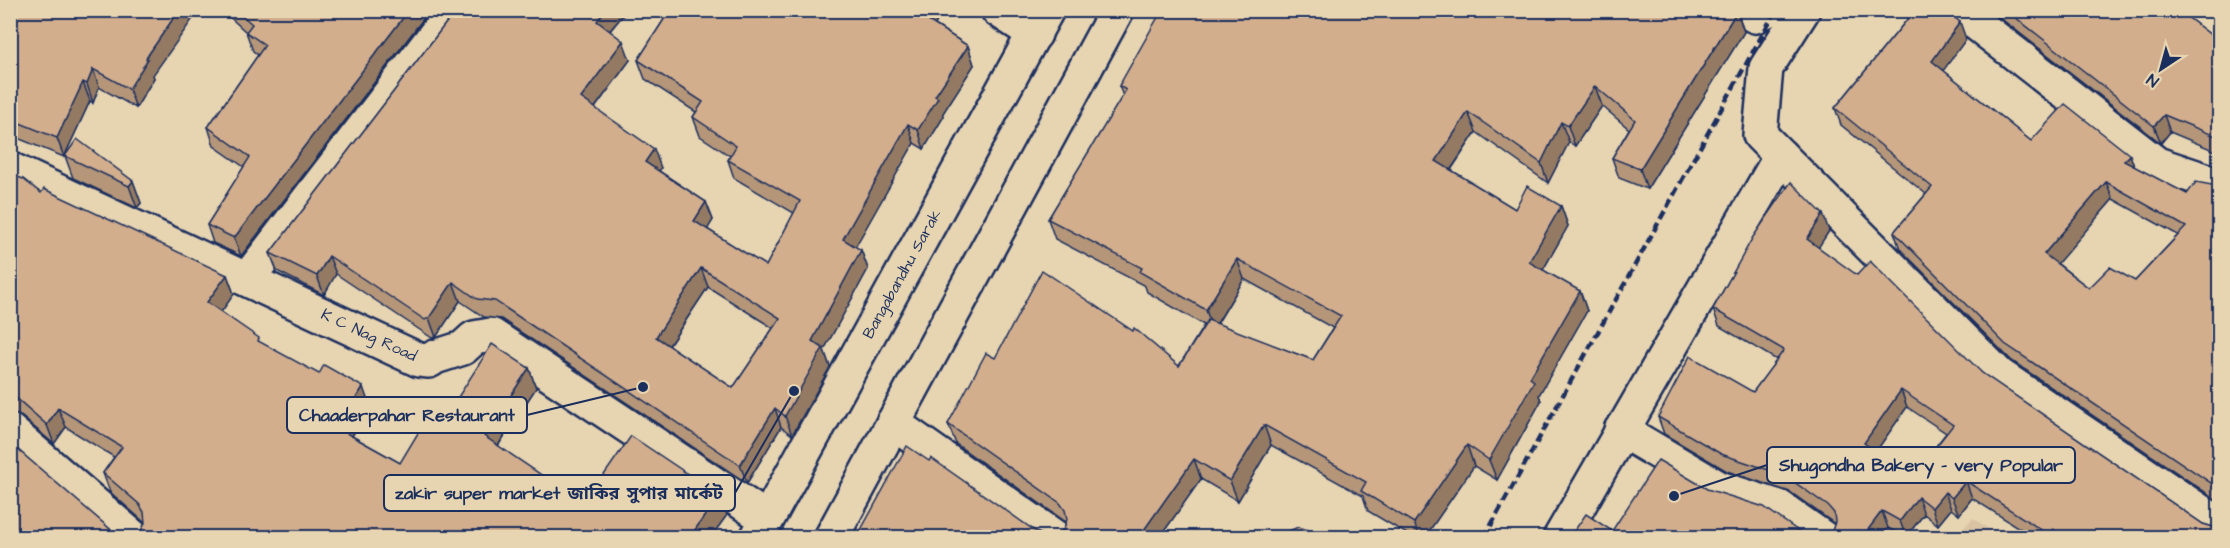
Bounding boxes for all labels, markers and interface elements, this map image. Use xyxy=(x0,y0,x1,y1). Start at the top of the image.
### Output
north arrow xyxy=(2131,39,2191,99)
text: N xyxy=(2142,68,2163,92)
street label: Bangabandhu Sarak xyxy=(857,205,948,343)
street label: K C Nag Road xyxy=(317,303,421,368)
callout: Chaaderpahar Restaurant xyxy=(287,397,527,433)
text: Chaaderpahar Restaurant xyxy=(299,403,516,428)
callout: Shugondha Bakery - very Popular xyxy=(1767,447,2075,483)
text: Shugondha Bakery - very Popular xyxy=(1778,453,2063,479)
callout: zakir super market জাকির সুপার মার্কেট xyxy=(384,475,735,511)
text: zakir super market জাকির সুপার মার্কেট xyxy=(394,481,724,506)

